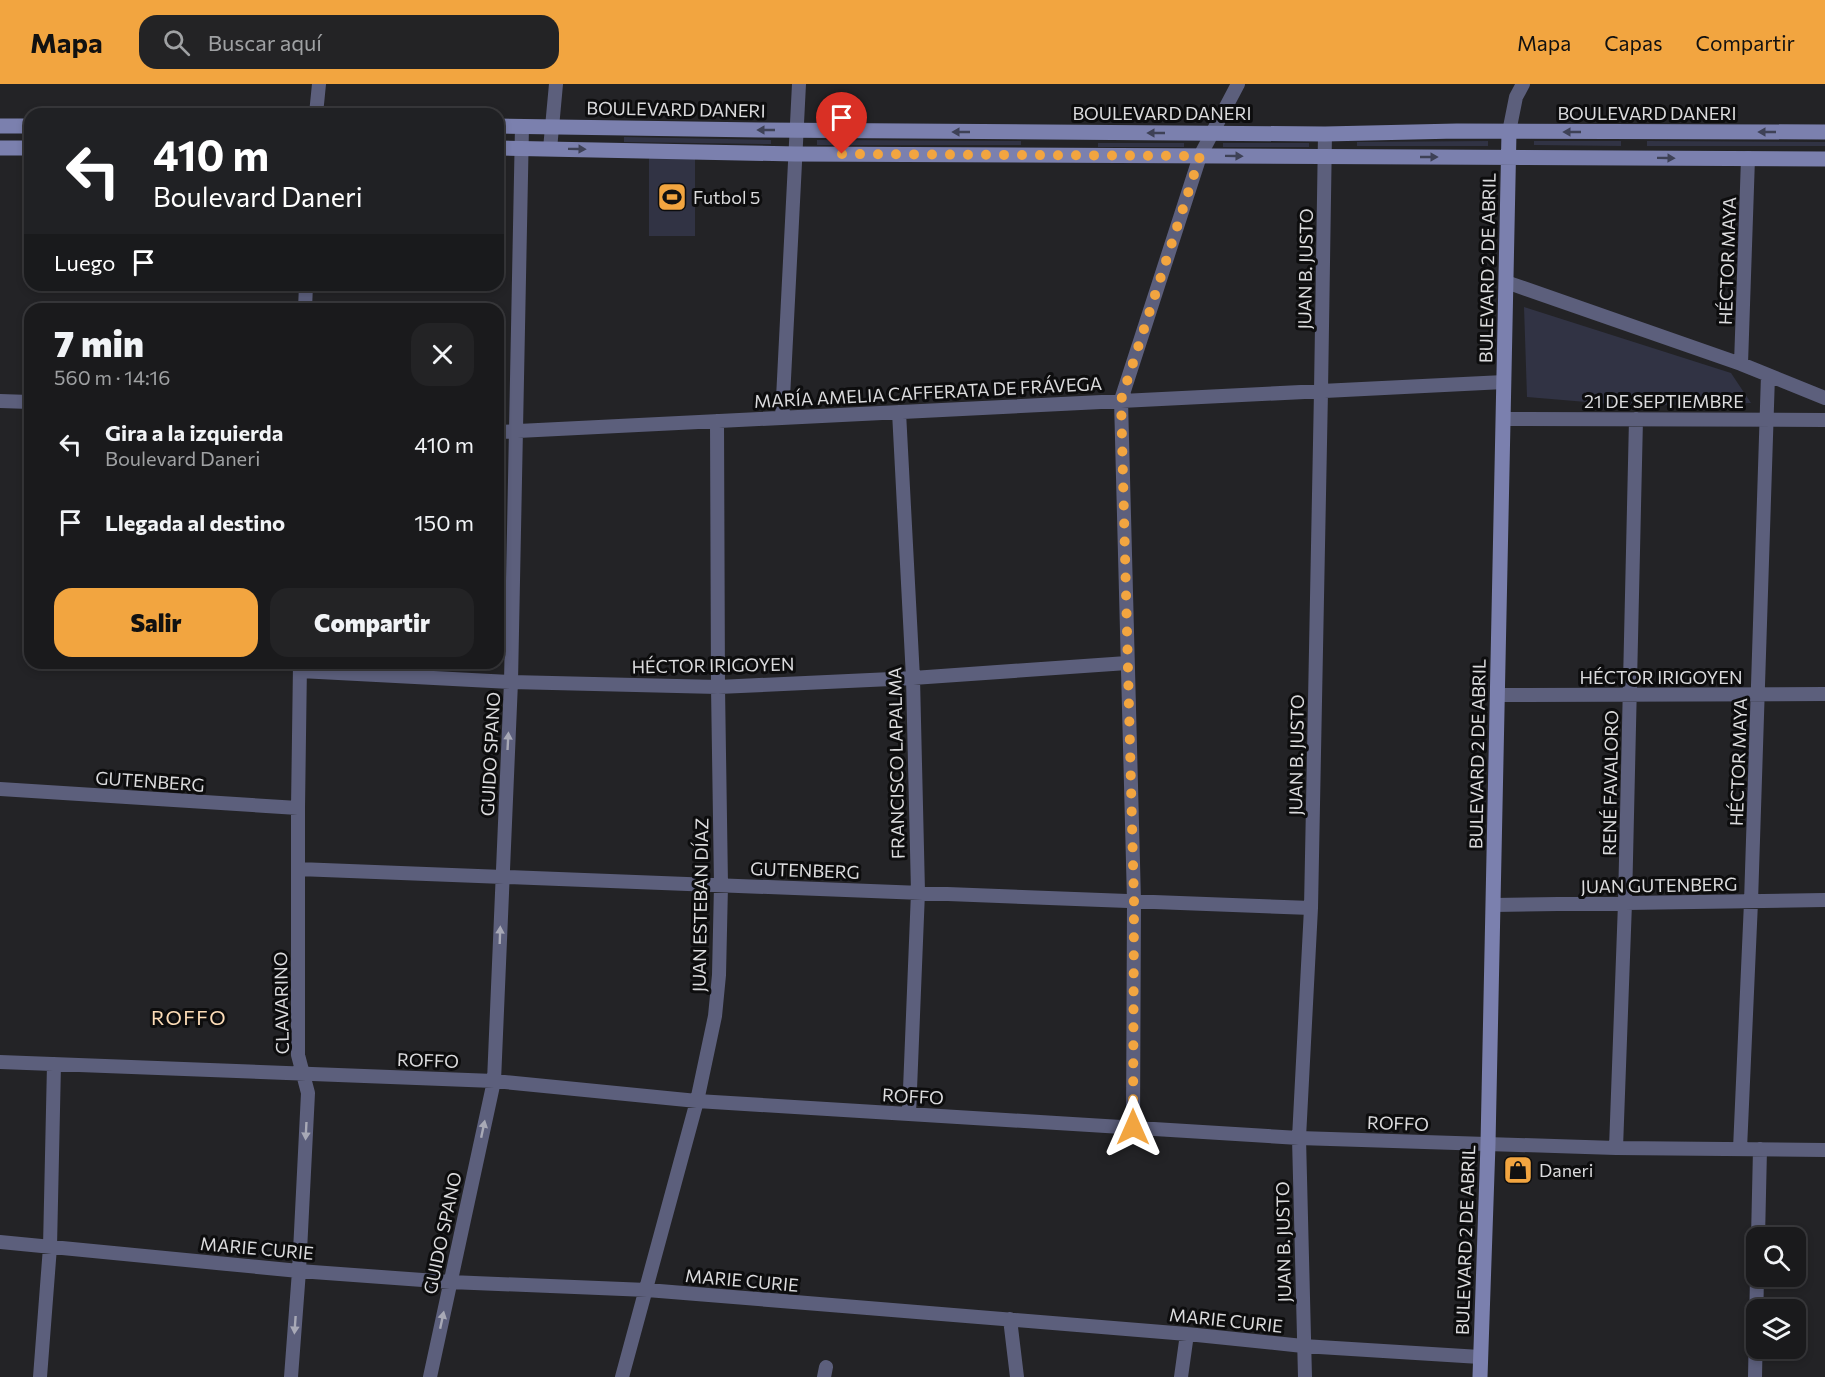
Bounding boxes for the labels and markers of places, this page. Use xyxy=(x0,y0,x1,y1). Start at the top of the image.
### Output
pin xyxy=(816,92,867,154)
sports icon: Futbol 5 xyxy=(656,181,688,213)
place label: Futbol 5 xyxy=(693,186,760,208)
shop icon: Daneri xyxy=(1502,1154,1534,1186)
place label: Daneri xyxy=(1539,1159,1593,1181)

